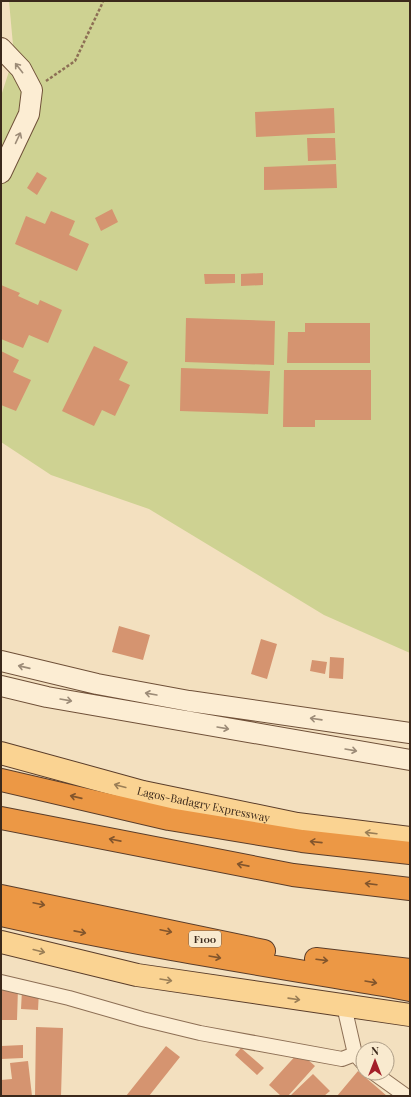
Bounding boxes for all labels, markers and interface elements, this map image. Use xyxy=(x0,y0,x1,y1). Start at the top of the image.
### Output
one-way arrow xyxy=(14,62,23,73)
one-way arrow xyxy=(15,132,22,144)
one-way arrow xyxy=(17,662,30,670)
one-way arrow xyxy=(145,690,158,698)
one-way arrow xyxy=(60,697,73,705)
one-way arrow xyxy=(310,715,323,723)
one-way arrow xyxy=(216,724,229,732)
one-way arrow xyxy=(345,746,358,754)
one-way arrow xyxy=(114,782,127,789)
street label: Lagos-Badagry Expressway xyxy=(135,783,272,825)
one-way arrow xyxy=(70,793,83,801)
one-way arrow xyxy=(365,829,378,837)
one-way arrow xyxy=(109,836,122,844)
one-way arrow xyxy=(310,839,323,846)
one-way arrow xyxy=(237,861,250,869)
one-way arrow xyxy=(365,881,378,888)
one-way arrow xyxy=(32,901,45,909)
one-way arrow xyxy=(160,927,173,935)
one-way arrow xyxy=(73,929,86,937)
road number: F100 xyxy=(189,931,221,947)
one-way arrow xyxy=(32,948,45,955)
one-way arrow xyxy=(208,954,221,962)
one-way arrow xyxy=(315,956,328,964)
one-way arrow xyxy=(159,976,172,984)
one-way arrow xyxy=(364,979,377,987)
one-way arrow xyxy=(287,995,300,1003)
north arrow xyxy=(355,1041,395,1081)
text: N xyxy=(371,1043,379,1058)

